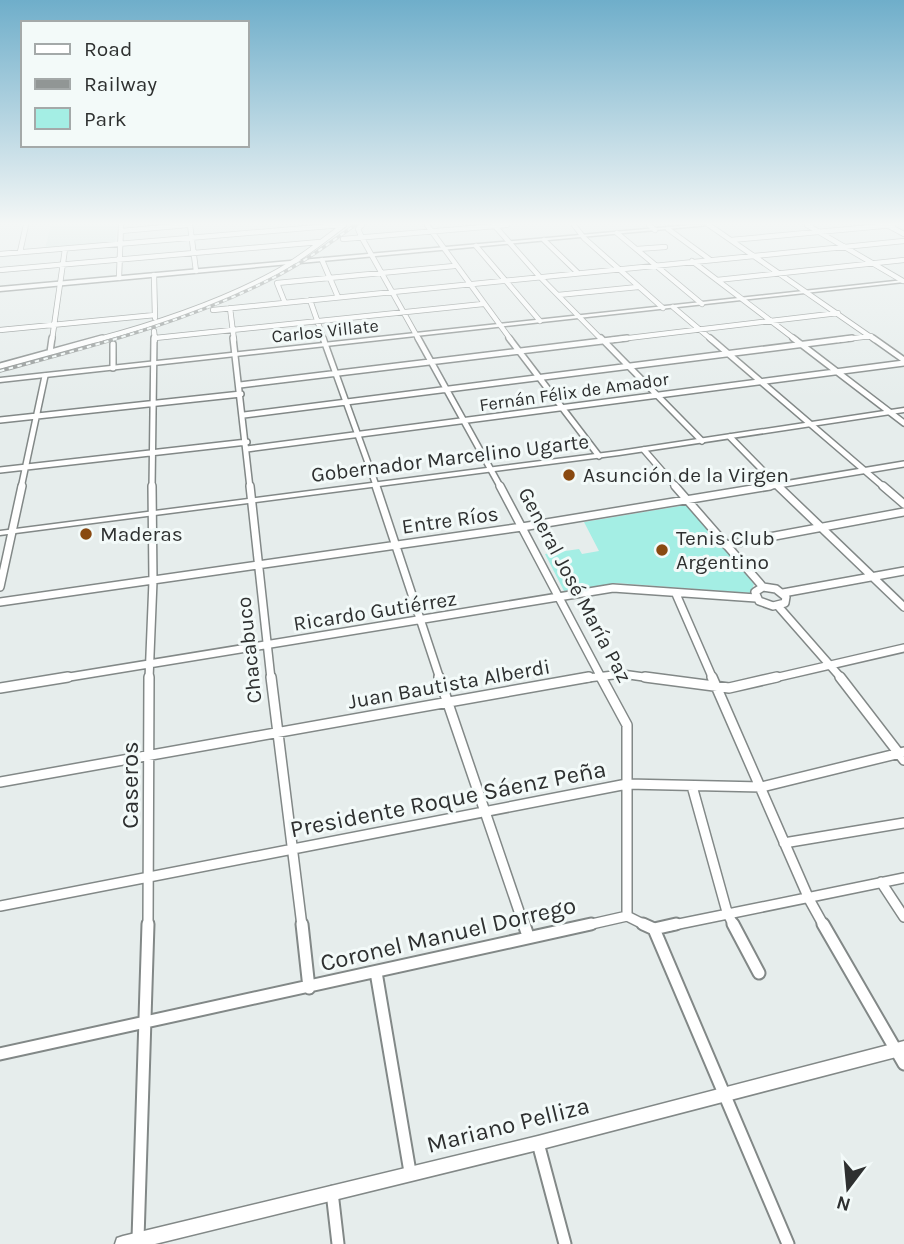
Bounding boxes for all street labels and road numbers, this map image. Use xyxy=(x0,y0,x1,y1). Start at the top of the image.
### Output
street label: Carlos Villate xyxy=(270,314,380,348)
street label: Fernán Félix de Amador xyxy=(478,368,671,416)
street label: Gobernador Marcelino Ugarte xyxy=(310,429,590,487)
street label: General José María Paz xyxy=(513,483,637,687)
street label: Entre Ríos xyxy=(400,501,500,539)
street label: Ricardo Gutiérrez xyxy=(292,586,458,636)
street label: Chacabuco xyxy=(231,596,267,704)
street label: Juan Bautista Alberdi xyxy=(346,654,552,714)
street label: Caseros xyxy=(116,741,144,829)
street label: Presidente Roque Sáenz Peña xyxy=(288,755,608,843)
street label: Coronel Manuel Dorrego xyxy=(317,891,579,977)
street label: Mariano Pelliza xyxy=(424,1091,592,1159)

